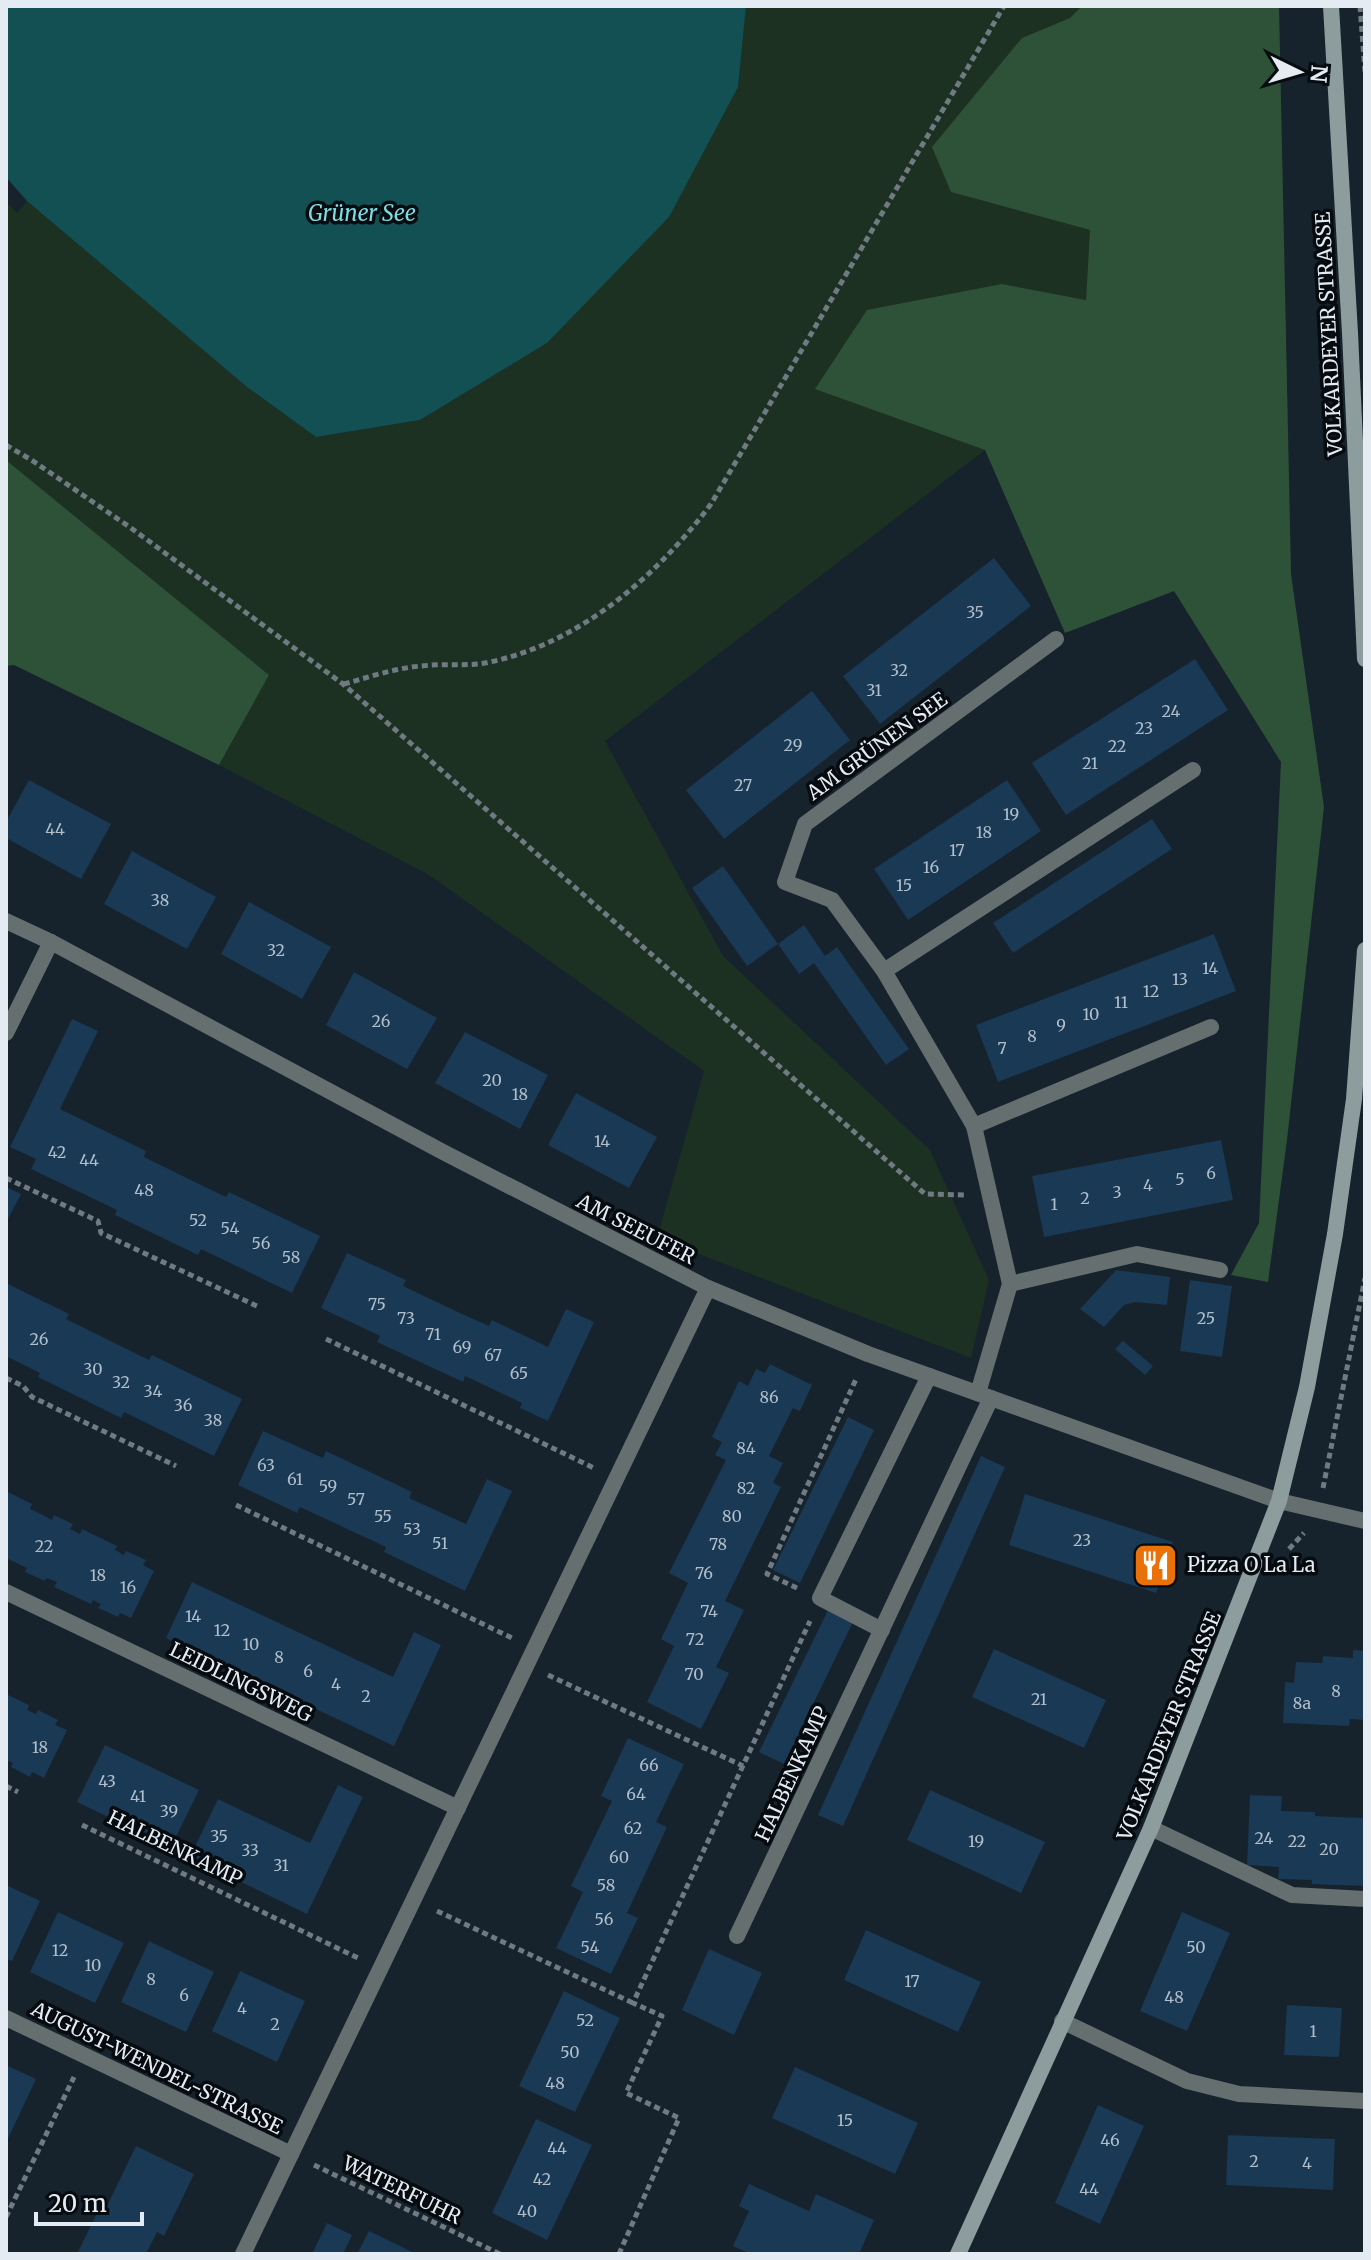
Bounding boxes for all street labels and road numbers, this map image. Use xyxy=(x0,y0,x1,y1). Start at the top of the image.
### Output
street label: VOLKARDEYER STRASSE xyxy=(1310,211,1347,458)
street label: AM GRÜNEN SEE xyxy=(801,686,952,806)
street label: AM SEEUFER xyxy=(572,1187,700,1269)
street label: VOLKARDEYER STRASSE xyxy=(1111,1608,1226,1845)
street label: LEIDLINGSWEG xyxy=(166,1636,317,1727)
street label: HALBENKAMP xyxy=(749,1702,834,1845)
street label: HALBENKAMP xyxy=(104,1804,247,1891)
street label: AUGUST-WENDEL-STRASSE xyxy=(27,1995,287,2140)
street label: WATERFUHR xyxy=(338,2150,466,2229)

